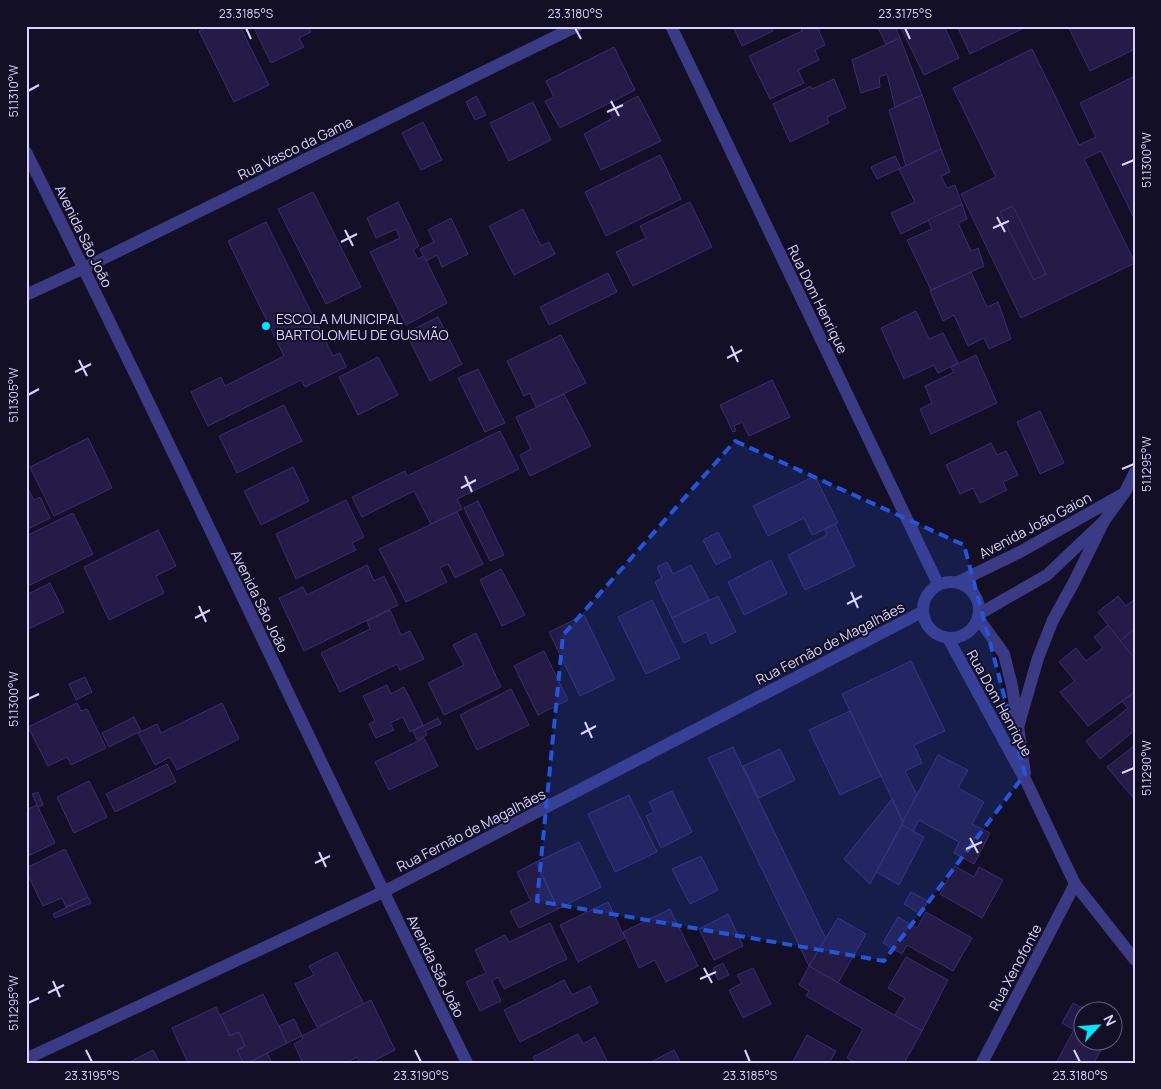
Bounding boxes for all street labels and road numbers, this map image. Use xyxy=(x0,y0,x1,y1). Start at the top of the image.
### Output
street label: Rua Vasco da Gama xyxy=(234,112,356,184)
street label: Avenida São João xyxy=(51,182,117,290)
street label: Rua Dom Henrique xyxy=(783,241,853,357)
street label: Avenida João Gaion xyxy=(975,487,1095,563)
street label: Avenida São João xyxy=(227,547,293,655)
street label: Rua Fernão de Magalhães xyxy=(752,597,908,689)
street label: Rua Dom Henrique xyxy=(963,646,1037,760)
street label: Rua Fernão de Magalhães xyxy=(393,784,549,876)
street label: Avenida São João xyxy=(403,912,469,1020)
street label: Rua Xenofonte xyxy=(984,920,1046,1014)

